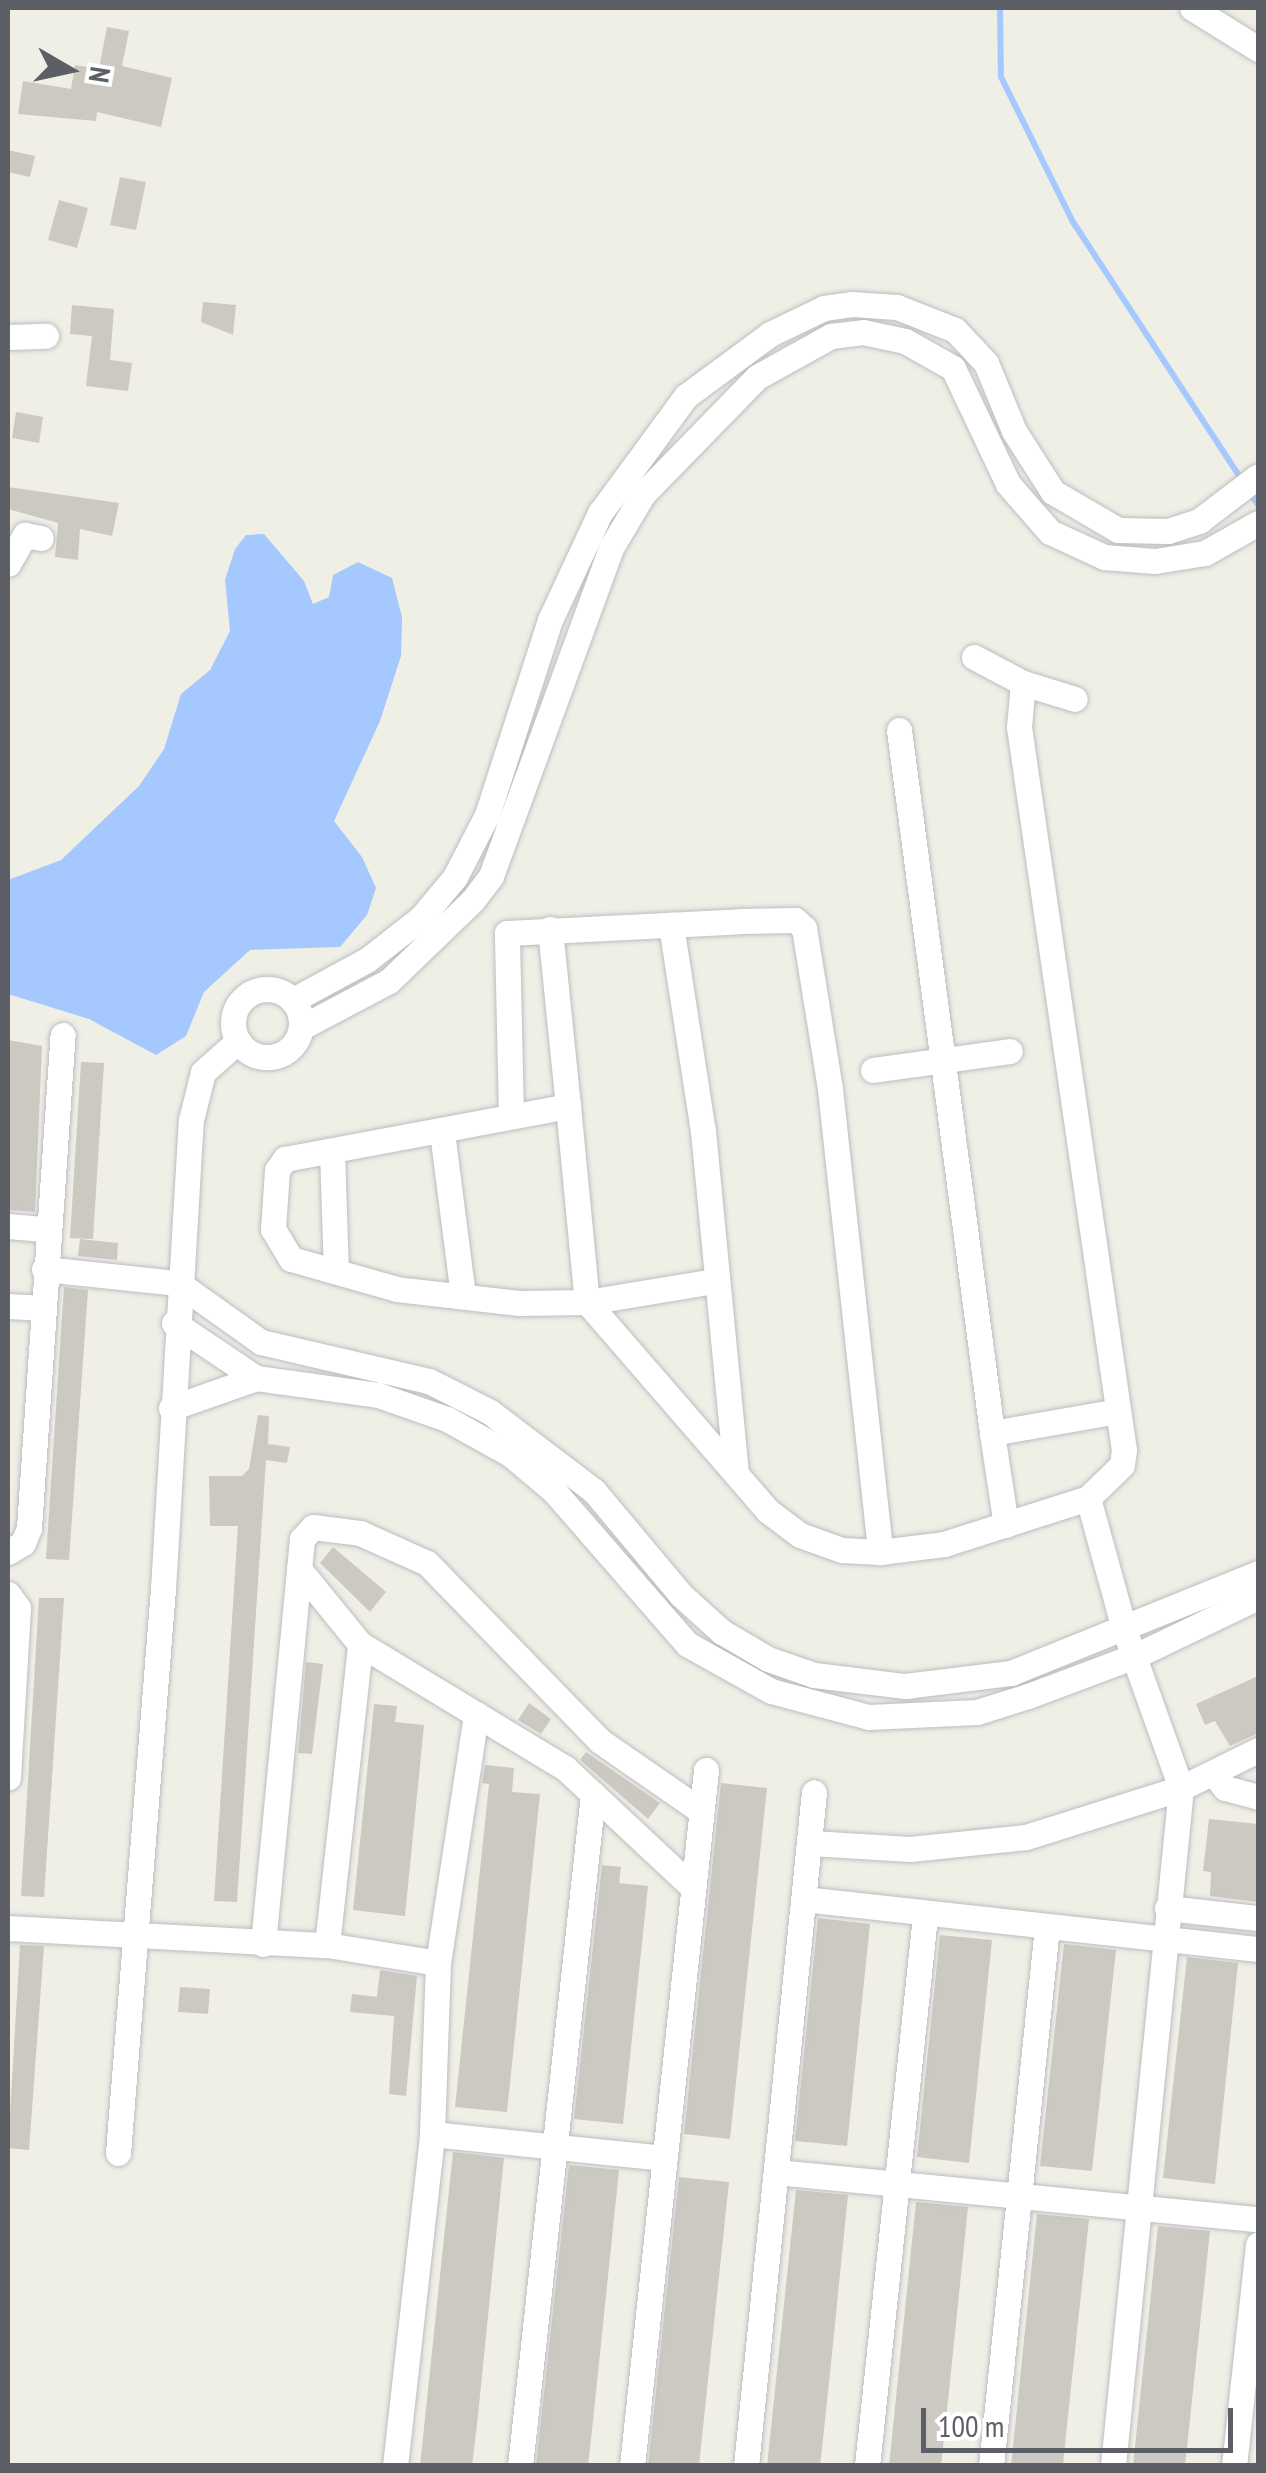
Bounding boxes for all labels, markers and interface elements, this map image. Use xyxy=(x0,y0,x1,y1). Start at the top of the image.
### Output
north arrow xyxy=(20,20,120,120)
text: N xyxy=(81,64,120,85)
scale bar xyxy=(926,2388,1238,2450)
text: 100 m xyxy=(938,2406,1004,2445)

